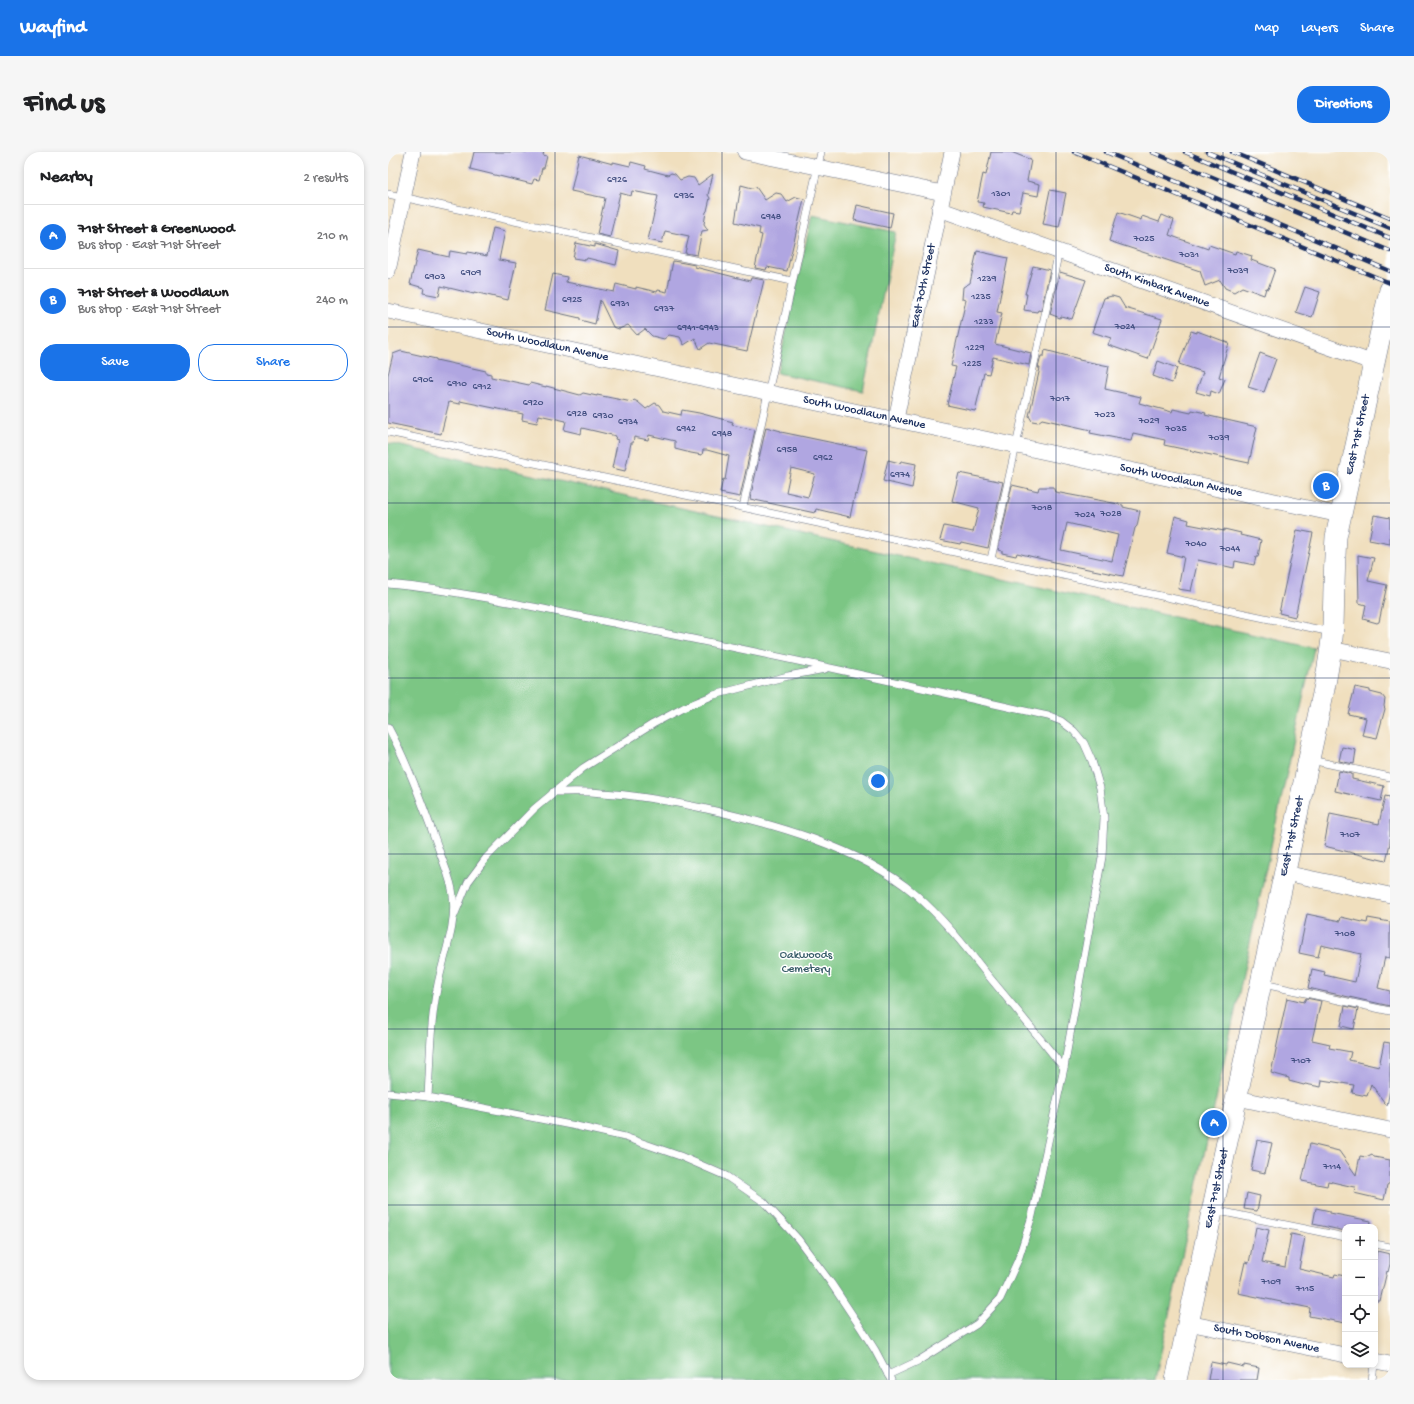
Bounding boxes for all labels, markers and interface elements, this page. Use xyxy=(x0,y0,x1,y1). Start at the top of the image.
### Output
text: Wayfind xyxy=(20,17,86,40)
text: Map xyxy=(1255,20,1279,37)
text: Layers xyxy=(1301,20,1338,37)
text: Share xyxy=(1360,20,1394,37)
button: Directions xyxy=(1297,86,1390,123)
text: Find us xyxy=(24,88,104,121)
text: Nearby xyxy=(40,168,93,188)
text: 2 results xyxy=(303,171,348,186)
house number: 6926 xyxy=(607,174,628,186)
house number: 1301 xyxy=(991,188,1010,200)
house number: 6936 xyxy=(674,190,695,202)
house number: 6948 xyxy=(761,211,782,223)
text: 71st Street & Greenwood xyxy=(78,220,234,238)
text: A xyxy=(49,229,57,244)
text: 210 m xyxy=(317,229,348,244)
house number: 7025 xyxy=(1132,233,1155,245)
text: Bus stop · East 71st Street xyxy=(78,238,220,253)
street label: East 70th Street xyxy=(908,241,940,329)
house number: 7031 xyxy=(1178,249,1199,261)
street label: South Kimbark Avenue xyxy=(1102,261,1212,311)
house number: 7039 xyxy=(1226,265,1249,277)
house number: 6909 xyxy=(461,267,481,279)
house number: 6903 xyxy=(425,271,445,283)
house number: 1239 xyxy=(976,273,997,285)
text: 71st Street & Woodlawn xyxy=(78,284,229,302)
house number: 1235 xyxy=(970,291,991,303)
text: B xyxy=(50,293,56,308)
text: 240 m xyxy=(316,293,348,308)
house number: 6925 xyxy=(562,294,582,306)
house number: 6931 xyxy=(610,298,630,310)
text: Bus stop · East 71st Street xyxy=(78,302,220,317)
house number: 6937 xyxy=(654,303,675,315)
house number: 1233 xyxy=(973,316,994,328)
house number: 7024 xyxy=(1114,321,1136,333)
house number: 6941-6943 xyxy=(677,322,719,334)
street label: South Woodlawn Avenue xyxy=(485,325,611,365)
house number: 1229 xyxy=(965,342,984,354)
button: Save xyxy=(40,344,190,381)
button: Share xyxy=(198,344,348,381)
house number: 1225 xyxy=(961,358,982,370)
house number: 6906 xyxy=(413,374,434,386)
house number: 6910 xyxy=(447,378,467,390)
house number: 6912 xyxy=(472,381,492,393)
street label: East 71st Street xyxy=(1343,392,1374,476)
street label: South Woodlawn Avenue xyxy=(802,393,927,433)
house number: 7017 xyxy=(1049,393,1071,405)
house number: 6920 xyxy=(523,397,544,409)
house number: 6928 xyxy=(567,408,588,420)
house number: 7023 xyxy=(1094,409,1115,421)
house number: 6930 xyxy=(593,410,614,422)
house number: 7029 xyxy=(1138,415,1159,427)
house number: 6934 xyxy=(618,416,638,428)
house number: 6942 xyxy=(676,423,696,435)
house number: 7035 xyxy=(1164,423,1187,435)
house number: 6948 xyxy=(712,428,733,440)
house number: 7039 xyxy=(1207,432,1230,444)
house number: 6958 xyxy=(777,444,798,456)
house number: 6962 xyxy=(813,452,833,464)
street label: South Woodlawn Avenue xyxy=(1119,461,1244,501)
house number: 6974 xyxy=(890,469,910,481)
pin: B xyxy=(1313,471,1339,501)
house number: 7018 xyxy=(1031,502,1053,514)
house number: 7028 xyxy=(1099,508,1122,520)
house number: 7024 xyxy=(1074,509,1096,521)
house number: 7040 xyxy=(1184,538,1207,550)
house number: 7044 xyxy=(1219,543,1240,555)
your location xyxy=(868,771,888,791)
street label: East 71st Street xyxy=(1277,794,1308,878)
house number: 7107 xyxy=(1339,829,1361,841)
house number: 7108 xyxy=(1334,928,1356,940)
park label: Oakwoods Cemetery xyxy=(780,949,833,977)
house number: 7107 xyxy=(1290,1055,1312,1067)
pin: A xyxy=(1201,1108,1227,1138)
street label: East 71st Street xyxy=(1202,1146,1233,1230)
house number: 7114 xyxy=(1322,1161,1341,1173)
map controls xyxy=(1342,1224,1378,1368)
button: + xyxy=(1342,1224,1378,1260)
button: − xyxy=(1342,1260,1378,1296)
house number: 7109 xyxy=(1260,1276,1281,1288)
house number: 7115 xyxy=(1295,1283,1314,1295)
button: locate xyxy=(1342,1296,1378,1332)
street label: South Dobson Avenue xyxy=(1212,1321,1321,1357)
button: layers xyxy=(1342,1332,1378,1368)

